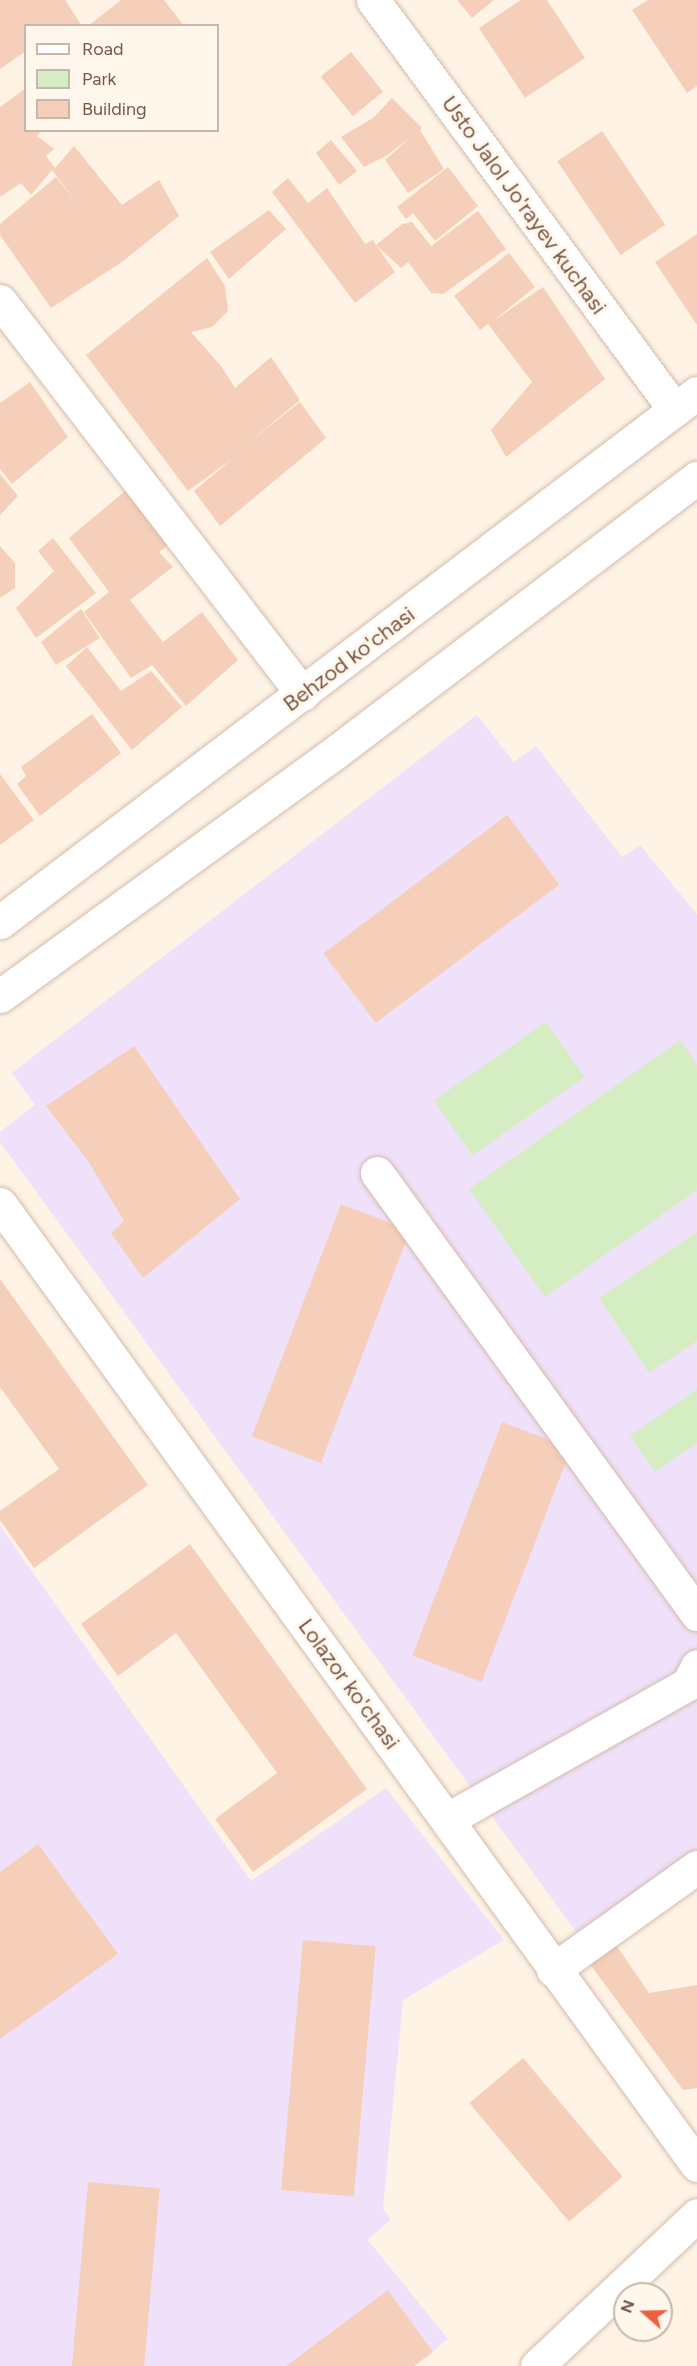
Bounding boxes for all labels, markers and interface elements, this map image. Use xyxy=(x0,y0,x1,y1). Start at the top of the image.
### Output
legend xyxy=(24,24,219,132)
text: Road xyxy=(82,38,123,60)
text: Park xyxy=(82,68,116,90)
street label: Usto Jalol Jo'rayev kuchasi xyxy=(436,91,612,319)
text: Building xyxy=(82,98,147,120)
street label: Behzod ko'chasi xyxy=(278,601,420,717)
street label: Lolazor ko'chasi xyxy=(293,1614,405,1754)
north arrow xyxy=(613,2282,673,2342)
text: N xyxy=(616,2297,639,2315)

